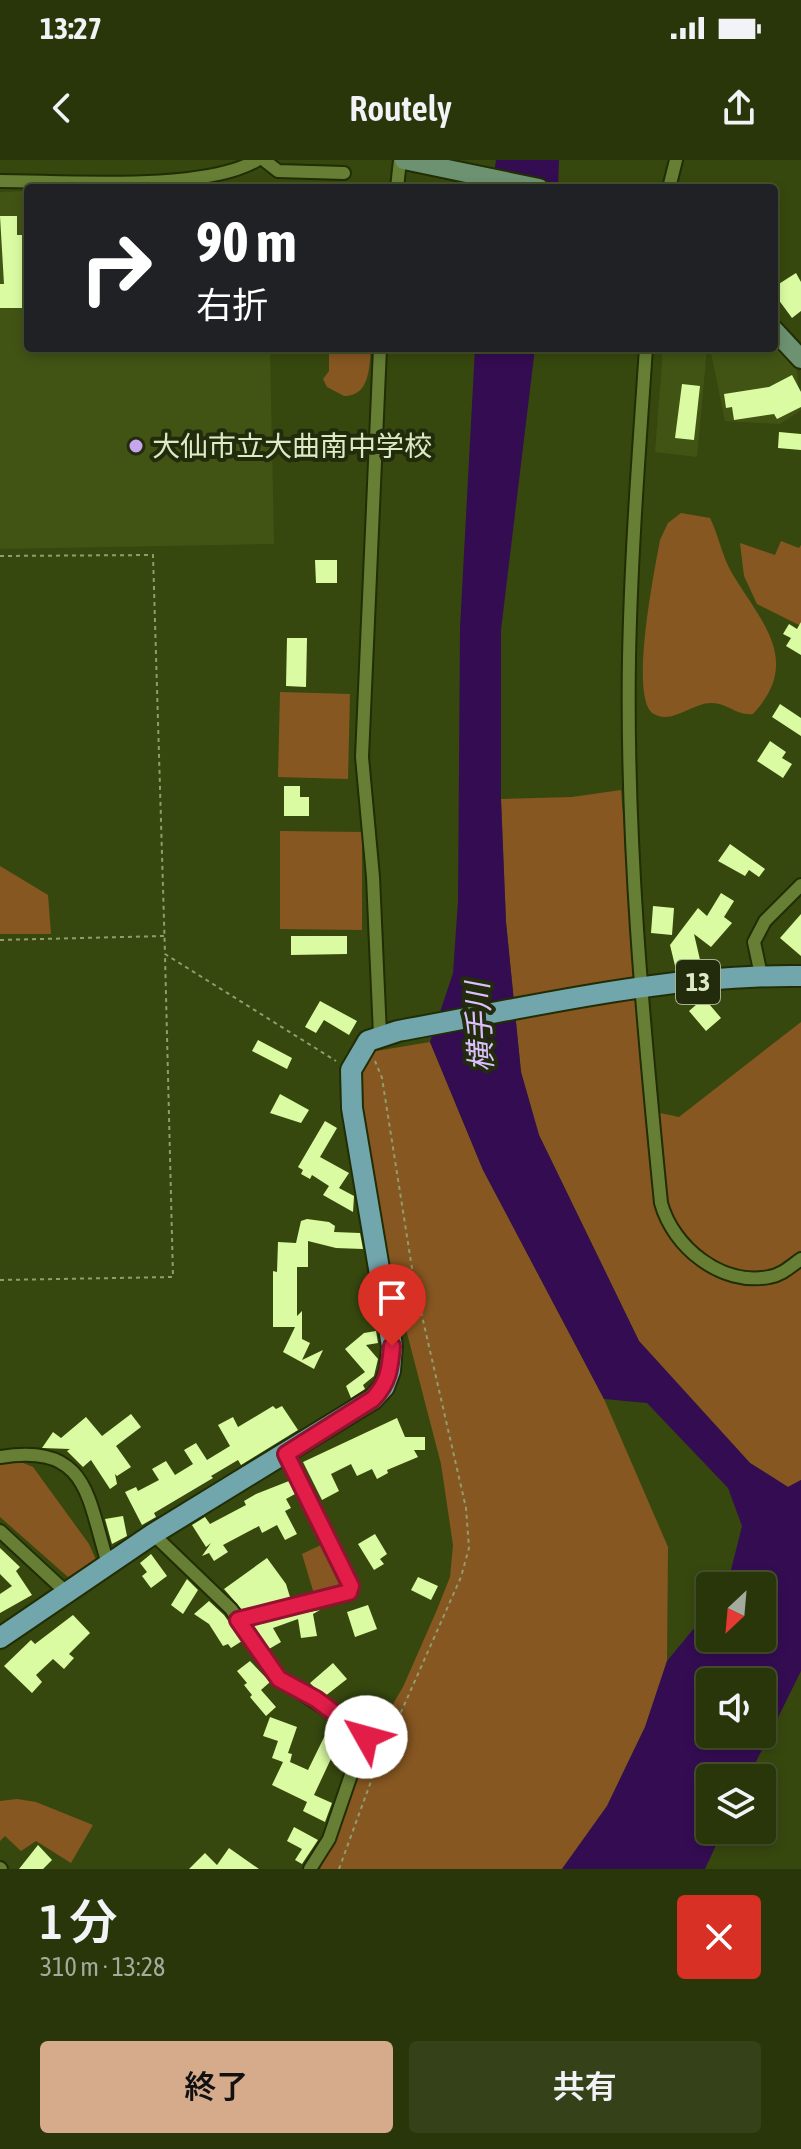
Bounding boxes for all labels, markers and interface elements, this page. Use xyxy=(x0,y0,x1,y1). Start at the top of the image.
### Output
text: 13:27 xyxy=(40,11,102,45)
icon: back xyxy=(40,86,84,130)
icon: share xyxy=(717,86,761,130)
text: Routely xyxy=(349,87,452,129)
text: 90 m xyxy=(196,210,297,274)
icon: right xyxy=(64,216,168,320)
text: 右折 xyxy=(196,284,268,326)
place label: 大仙市立大曲南中学校 xyxy=(152,430,432,462)
marker: 大仙市立大曲南中学校 xyxy=(127,437,145,455)
road number: 13 xyxy=(676,960,720,1004)
water label: 横手川 xyxy=(460,978,498,1073)
pin xyxy=(358,1264,426,1346)
icon: arrive xyxy=(370,1276,414,1320)
north arrow xyxy=(696,1572,776,1652)
map controls xyxy=(696,1572,776,1844)
button: sound xyxy=(696,1668,776,1748)
position arrow xyxy=(324,1695,408,1779)
button: layers xyxy=(696,1764,776,1844)
text: 1 分 xyxy=(40,1894,117,1949)
button: close xyxy=(677,1895,761,1979)
text: 310 m · 13:28 xyxy=(40,1952,165,1982)
button: 終了 xyxy=(40,2041,393,2133)
button: 共有 xyxy=(409,2041,761,2133)

